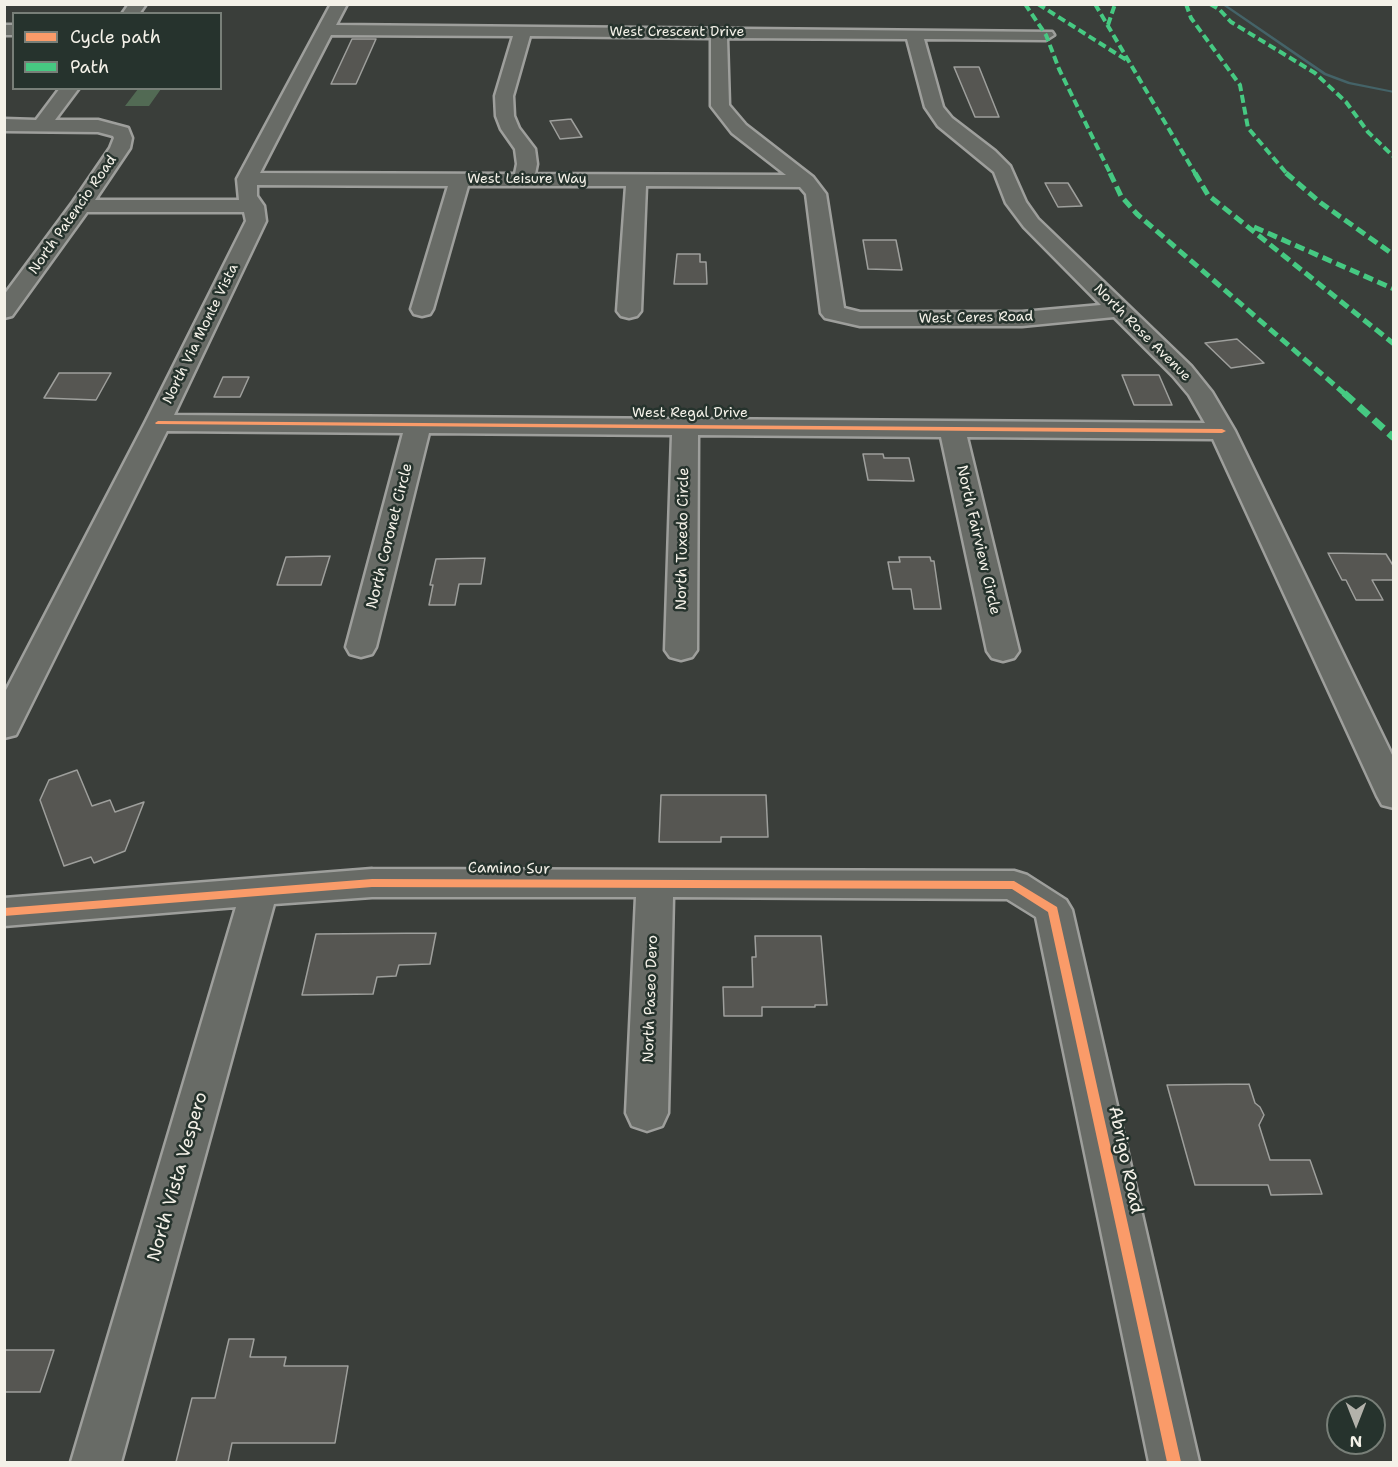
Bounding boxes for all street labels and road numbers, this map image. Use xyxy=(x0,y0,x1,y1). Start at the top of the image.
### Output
street label: West Crescent Drive xyxy=(610,24,744,40)
street label: North Patencio Road xyxy=(26,152,120,278)
street label: West Leisure Way xyxy=(467,171,587,187)
street label: North Via Monte Vista xyxy=(160,261,242,407)
street label: North Rose Avenue xyxy=(1090,281,1194,385)
street label: West Ceres Road xyxy=(919,309,1033,327)
street label: West Regal Drive xyxy=(632,405,748,421)
street label: North Coronet Circle xyxy=(363,461,417,611)
street label: North Fairview Circle xyxy=(952,463,1004,617)
street label: North Tuxedo Circle xyxy=(673,467,693,611)
street label: Camino Sur xyxy=(468,859,550,879)
street label: North Paseo Dero xyxy=(640,935,662,1063)
street label: North Vista Vespero xyxy=(143,1090,213,1264)
street label: Abrigo Road xyxy=(1103,1104,1147,1216)

